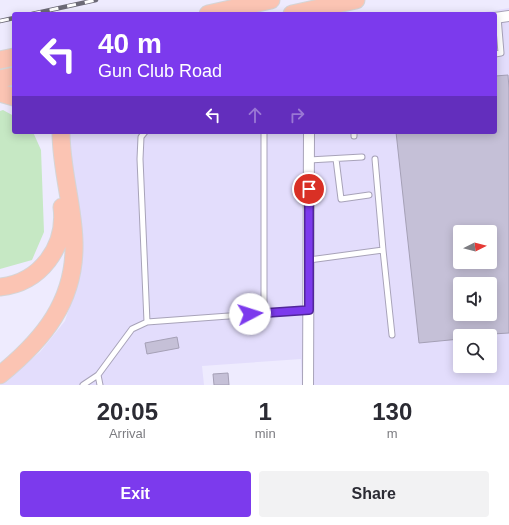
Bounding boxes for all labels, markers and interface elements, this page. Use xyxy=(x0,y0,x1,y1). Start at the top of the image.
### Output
icon: left xyxy=(32,28,84,80)
text: 40 m xyxy=(98,28,162,59)
text: Gun Club Road xyxy=(98,61,222,81)
icon: left xyxy=(202,104,224,126)
icon: ahead xyxy=(244,104,266,126)
icon: right xyxy=(286,104,308,126)
pin xyxy=(292,172,326,206)
icon: arrive xyxy=(298,178,320,200)
north arrow xyxy=(453,225,497,269)
map controls xyxy=(453,225,497,373)
button: sound xyxy=(453,277,497,321)
position arrow xyxy=(229,293,271,335)
button: search xyxy=(453,329,497,373)
text: 20:05 xyxy=(97,398,158,425)
text: 1 xyxy=(258,398,272,425)
text: 130 xyxy=(372,398,412,425)
text: Arrival xyxy=(109,426,146,441)
text: min xyxy=(255,426,276,441)
text: m xyxy=(387,426,398,441)
button: Exit xyxy=(20,471,251,517)
button: Share xyxy=(259,471,489,517)

